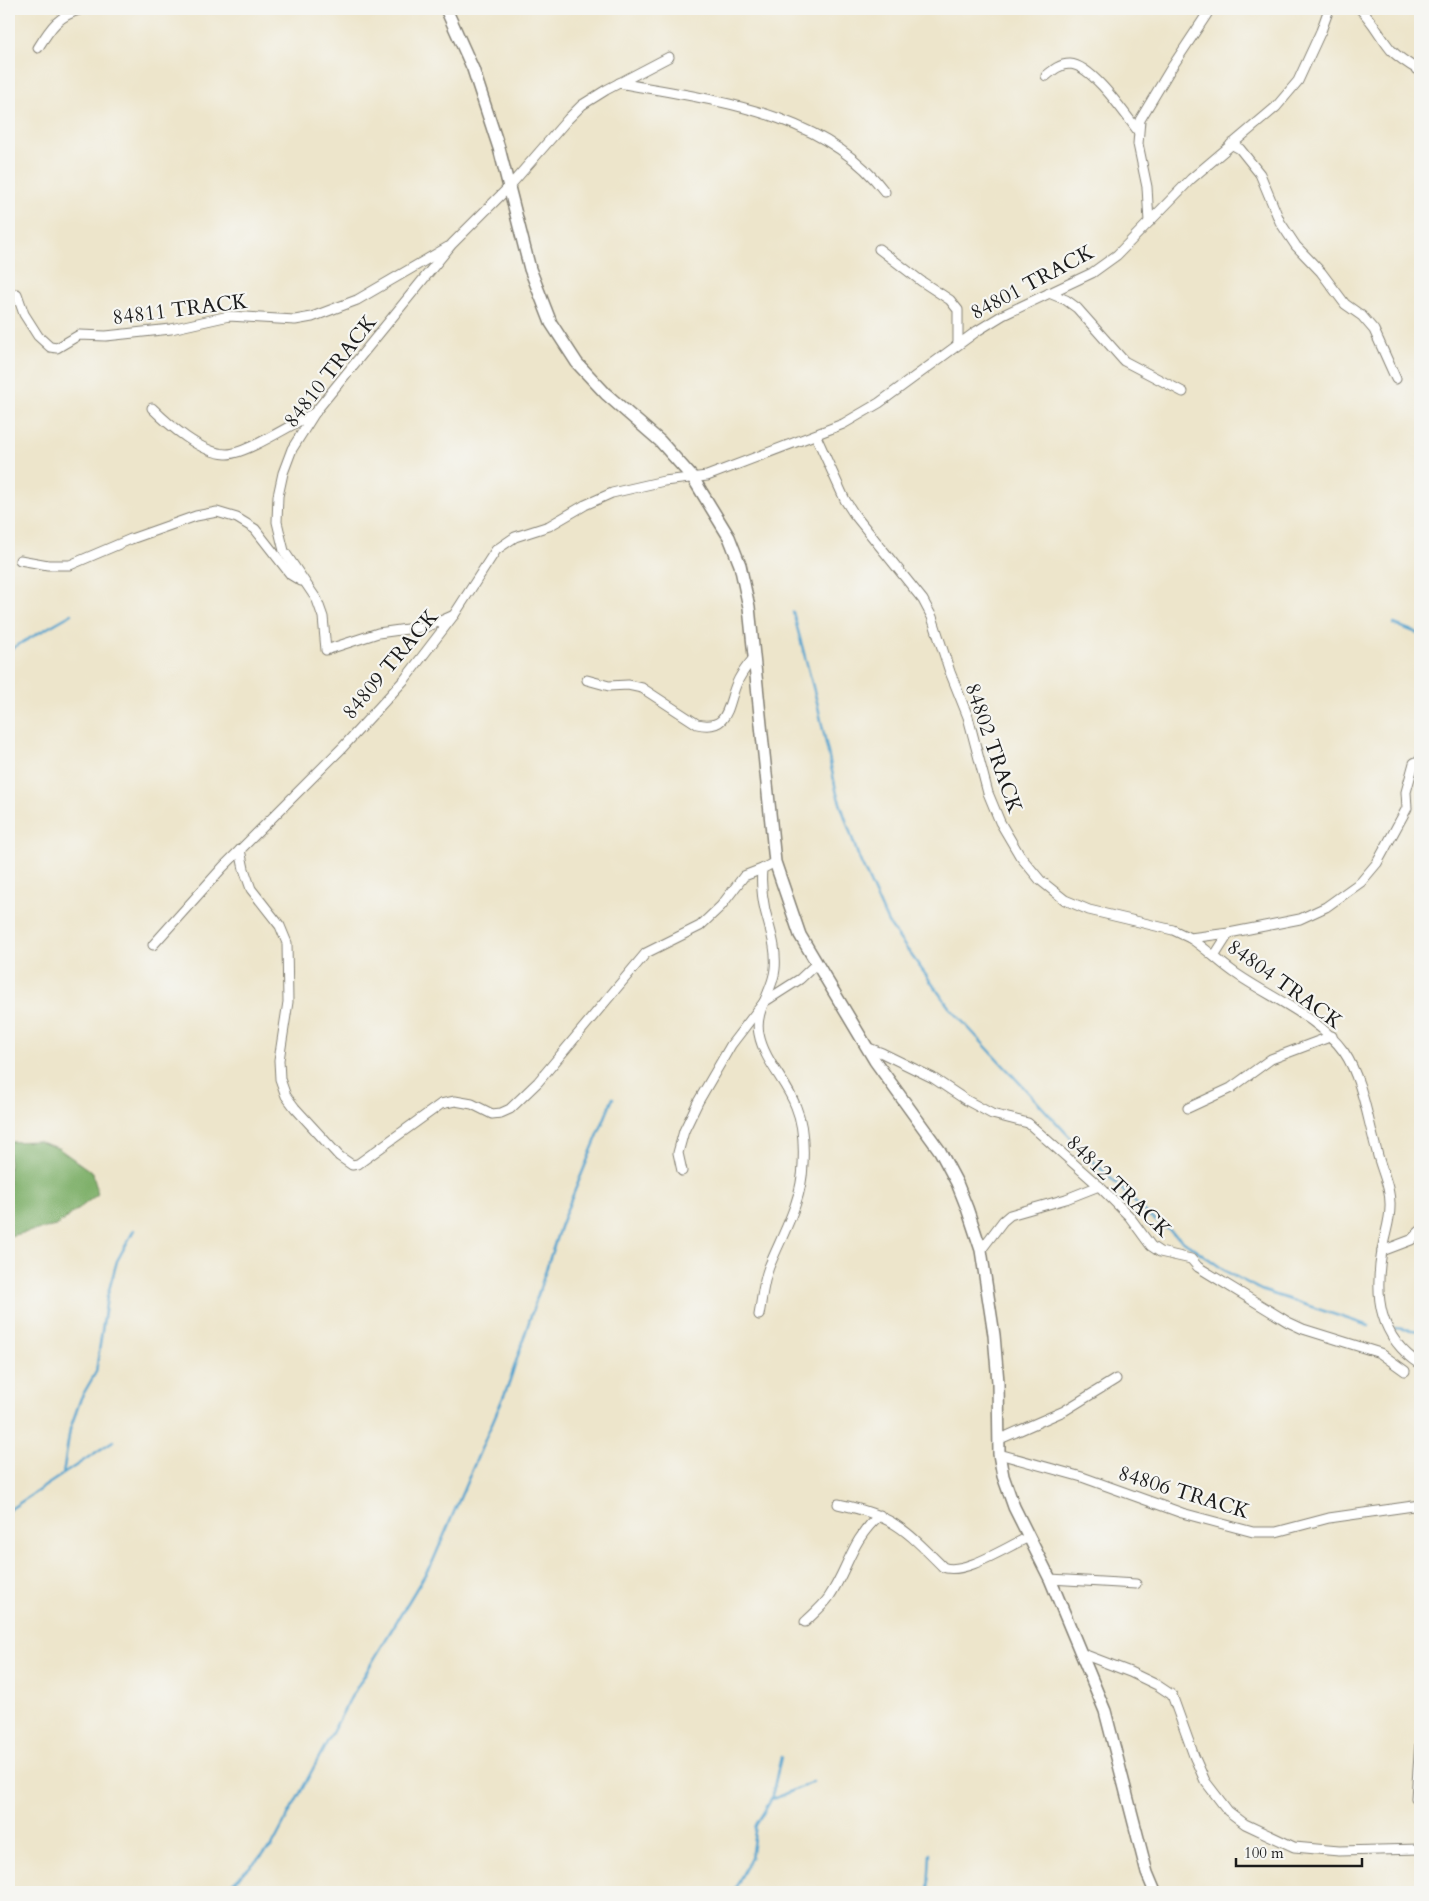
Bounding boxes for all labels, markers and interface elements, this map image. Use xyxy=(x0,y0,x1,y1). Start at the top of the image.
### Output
street label: 84801 TRACK xyxy=(965,238,1099,327)
street label: 84811 TRACK xyxy=(111,287,250,332)
street label: 84810 TRACK xyxy=(277,309,384,434)
street label: 84809 TRACK xyxy=(336,603,445,726)
street label: 84802 TRACK xyxy=(958,679,1029,818)
street label: 84804 TRACK xyxy=(1221,933,1349,1036)
street label: 84812 TRACK xyxy=(1060,1129,1178,1244)
street label: 84806 TRACK xyxy=(1115,1459,1253,1526)
scale bar xyxy=(1236,1836,1363,1868)
text: 100 m xyxy=(1244,1843,1284,1863)

